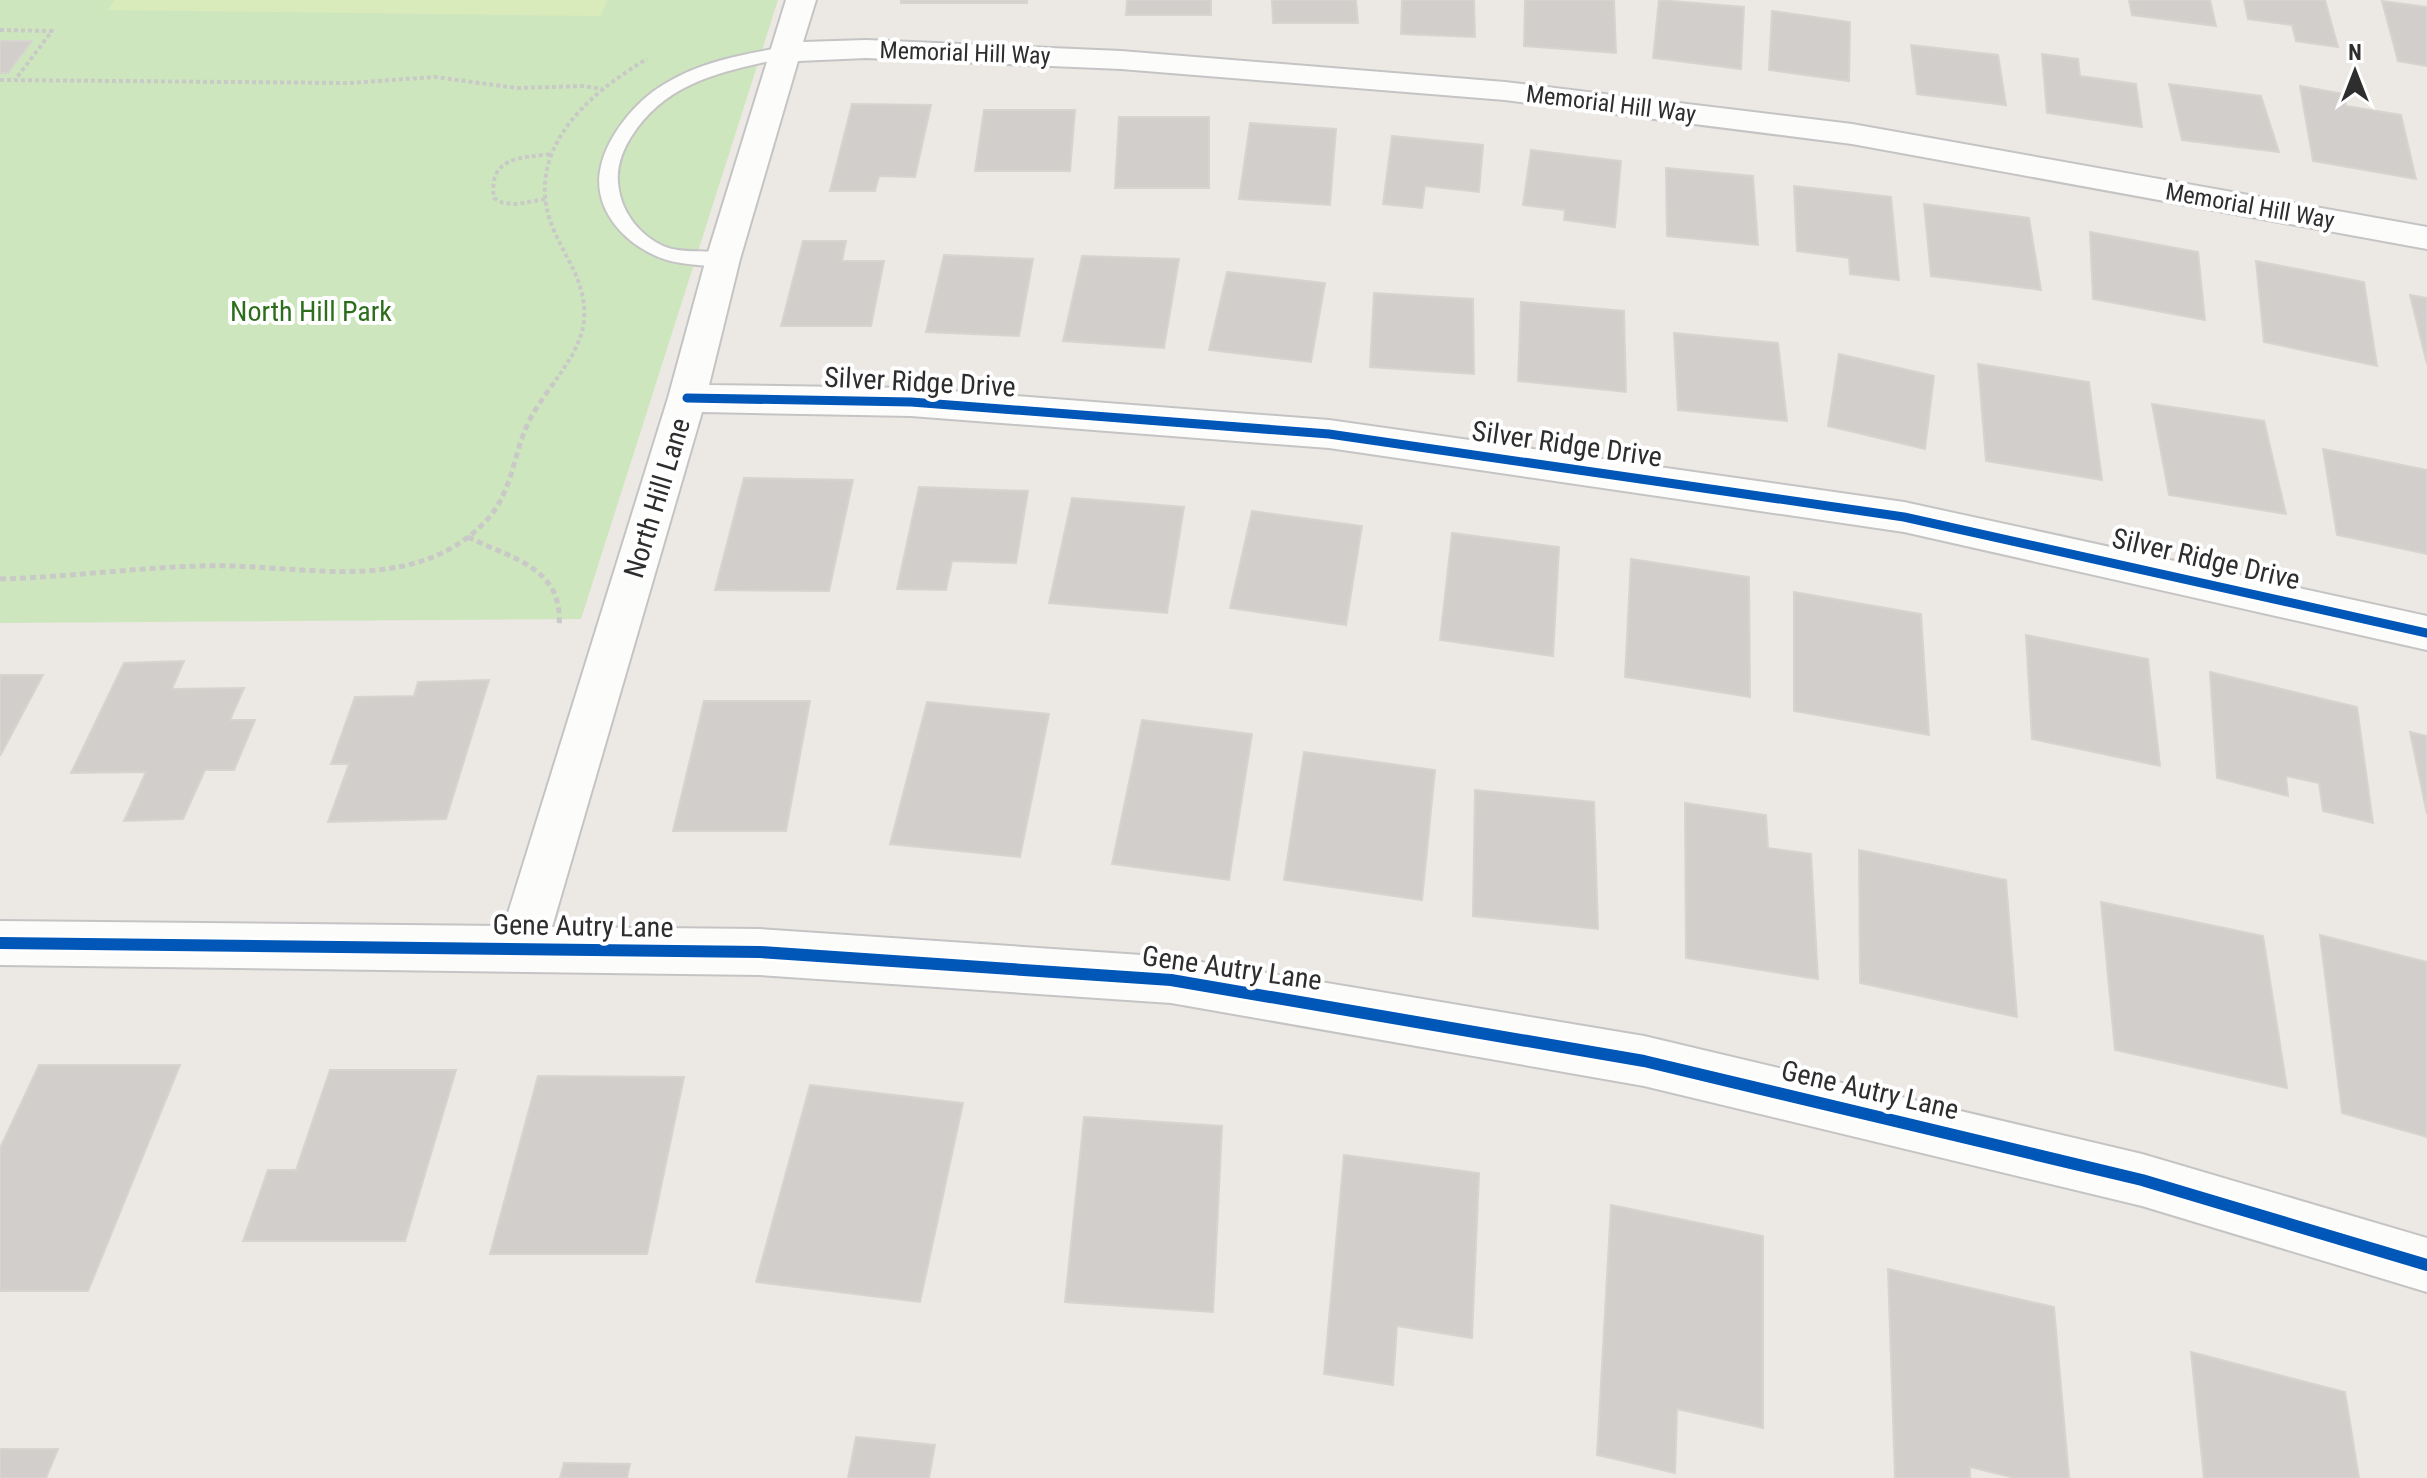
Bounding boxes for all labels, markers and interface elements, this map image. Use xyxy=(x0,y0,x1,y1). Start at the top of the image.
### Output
north arrow xyxy=(2315,32,2395,112)
street label: Memorial Hill Way xyxy=(879,36,1051,70)
text: N xyxy=(2348,40,2362,65)
street label: Memorial Hill Way xyxy=(1524,80,1698,128)
street label: Memorial Hill Way xyxy=(2163,177,2337,235)
park label: North Hill Park xyxy=(230,295,392,328)
street label: Silver Ridge Drive xyxy=(823,361,1017,403)
street label: North Hill Lane xyxy=(617,414,697,582)
street label: Silver Ridge Drive xyxy=(1470,414,1664,474)
street label: Silver Ridge Drive xyxy=(2109,521,2303,597)
street label: Gene Autry Lane xyxy=(492,908,674,944)
street label: Gene Autry Lane xyxy=(1140,939,1324,997)
street label: Gene Autry Lane xyxy=(1778,1054,1962,1126)

